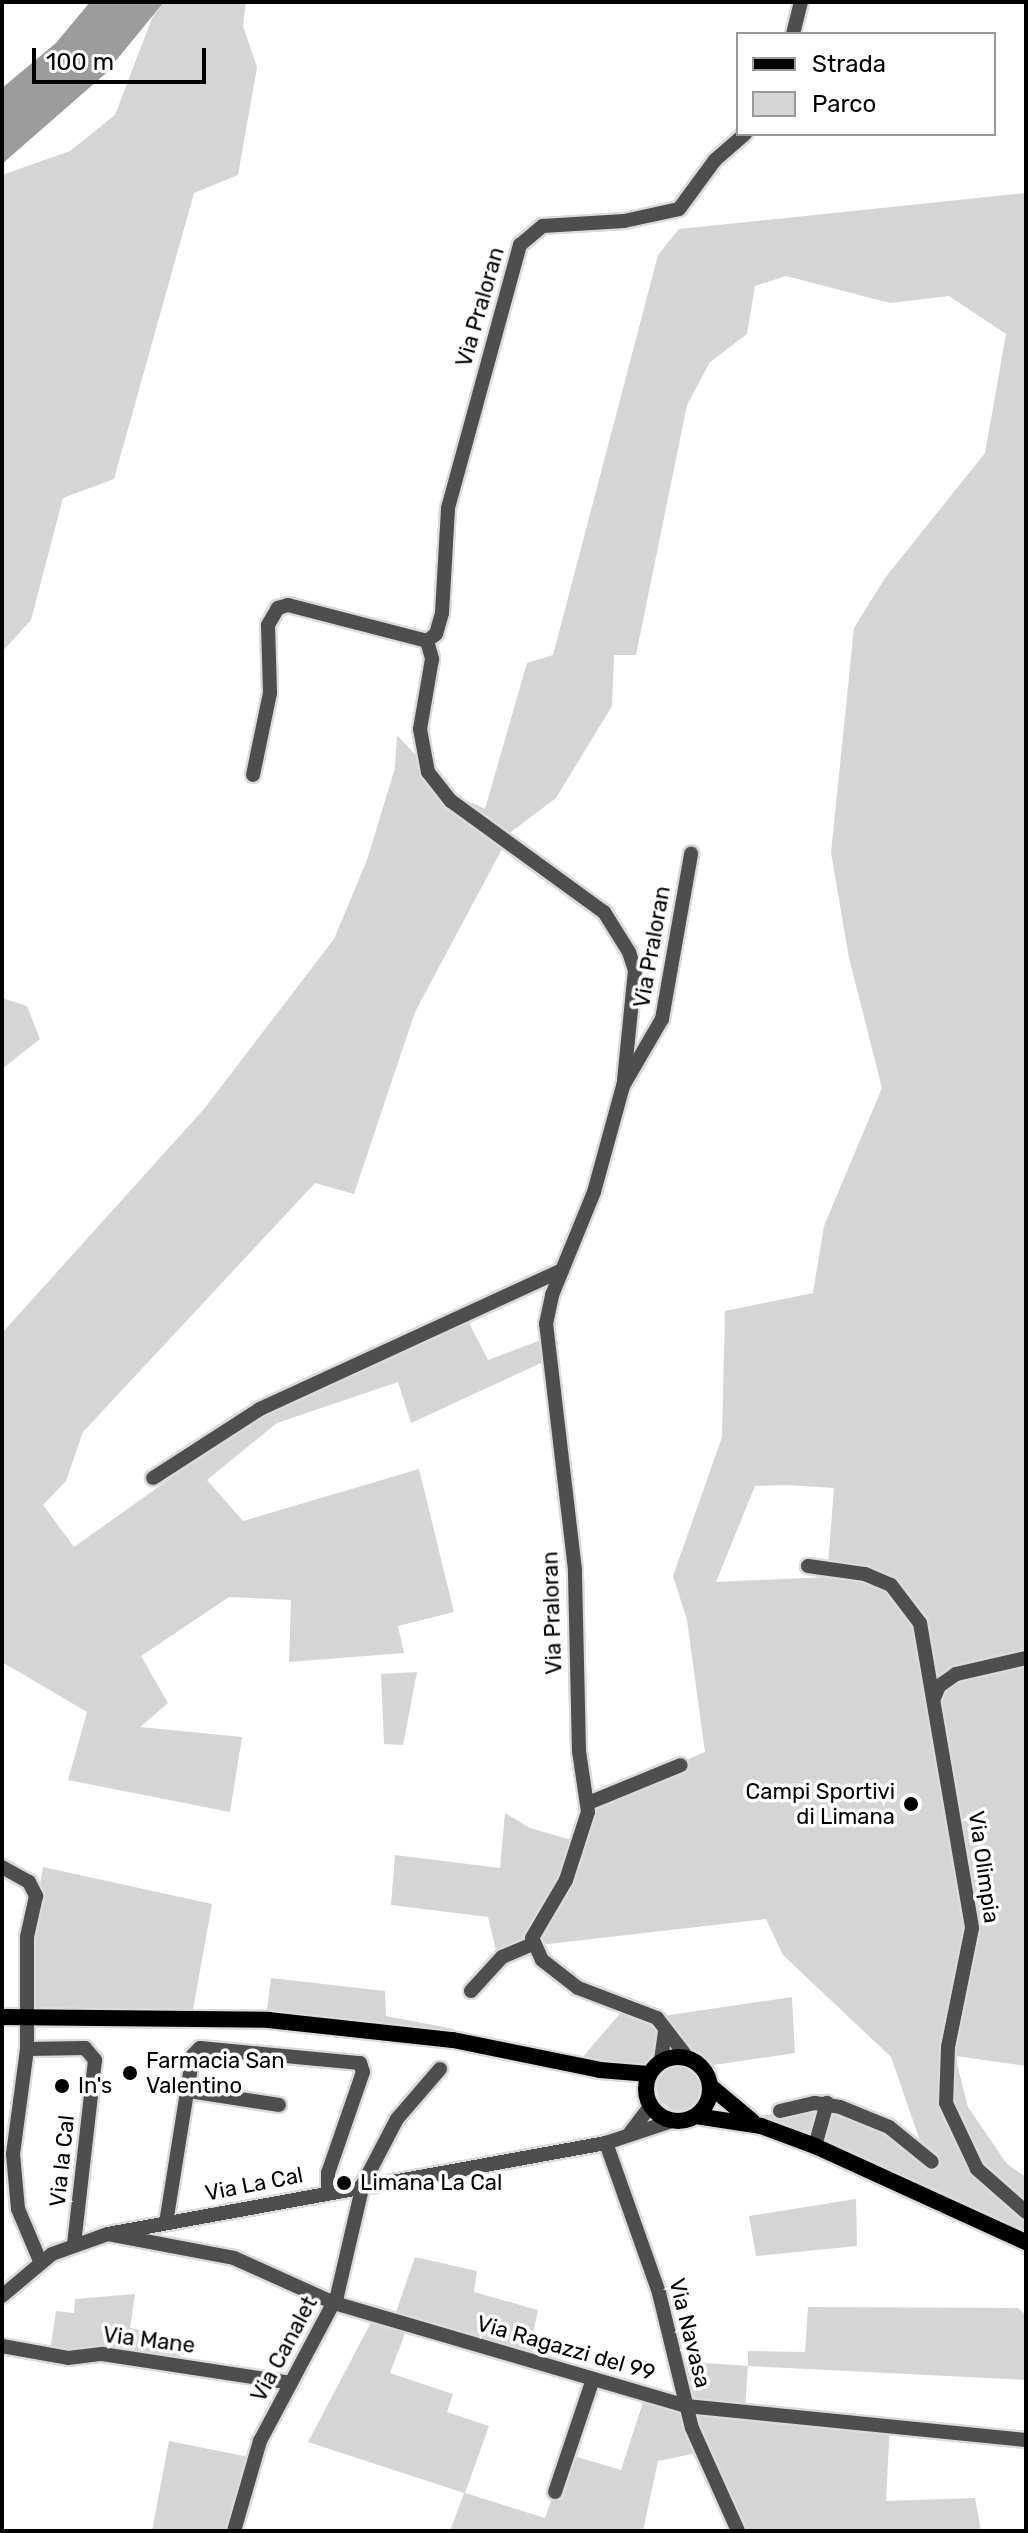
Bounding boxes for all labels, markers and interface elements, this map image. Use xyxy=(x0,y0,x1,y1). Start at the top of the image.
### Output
scale bar xyxy=(36,32,210,82)
legend xyxy=(736,32,996,136)
text: 100 m xyxy=(46,48,114,76)
text: Strada xyxy=(812,50,886,78)
text: Parco xyxy=(812,90,876,118)
street label: Via Praloran xyxy=(450,244,510,370)
street label: Via Praloran xyxy=(628,884,676,1010)
street label: Via Praloran xyxy=(537,1551,567,1675)
place label: Campi Sportivi di Limana xyxy=(746,1778,895,1830)
marker: Campi Sportivi di Limana xyxy=(902,1795,920,1813)
street label: Via Olimpia xyxy=(963,1809,1005,1925)
place label: Farmacia San Valentino xyxy=(146,2047,285,2098)
marker: Farmacia San Valentino xyxy=(121,2064,139,2082)
place label: In's xyxy=(78,2073,112,2099)
marker: In's xyxy=(53,2077,71,2095)
street label: Via la Cal xyxy=(44,2114,80,2208)
street label: Via La Cal xyxy=(203,2162,305,2206)
place label: Limana La Cal xyxy=(360,2170,502,2196)
marker: Limana La Cal xyxy=(335,2174,353,2192)
street label: Via Navasa xyxy=(664,2276,716,2390)
street label: Via Canalet xyxy=(245,2292,323,2406)
street label: Via Ragazzi del 99 xyxy=(474,2310,658,2386)
street label: Via Mane xyxy=(102,2321,196,2359)

